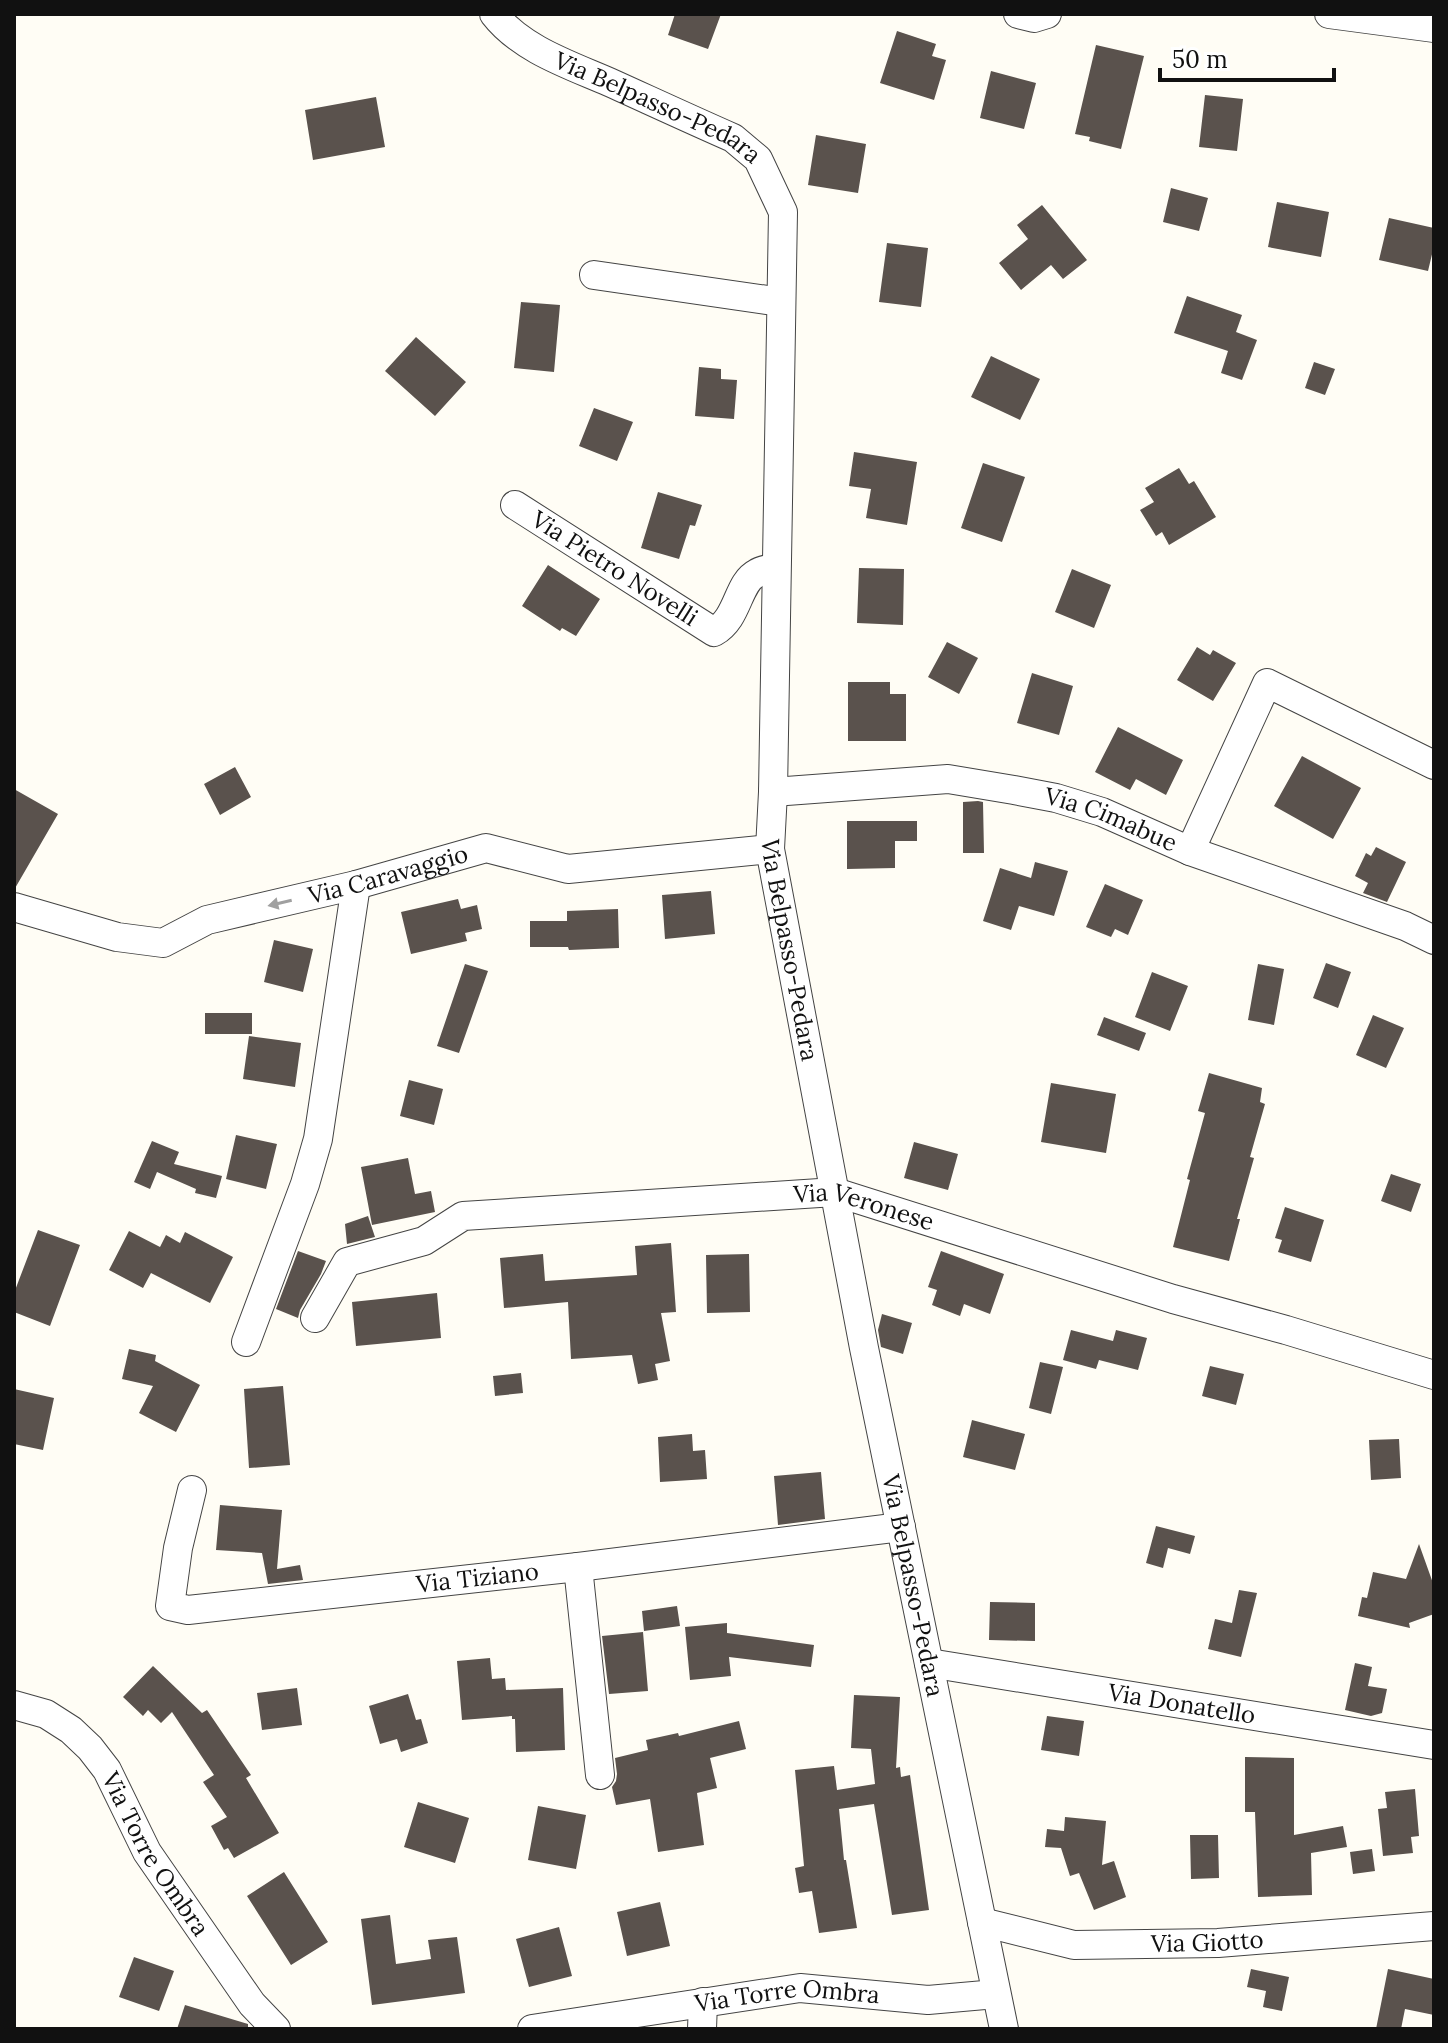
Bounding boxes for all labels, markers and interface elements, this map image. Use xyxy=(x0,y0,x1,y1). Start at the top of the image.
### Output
scale bar xyxy=(1160,32,1334,82)
street label: Via Belpasso-Pedara xyxy=(548,44,768,170)
text: 50 m xyxy=(1172,44,1228,75)
street label: Via Pietro Novelli xyxy=(525,503,704,633)
street label: Via Cimabue xyxy=(1042,780,1182,858)
street label: Via Belpasso-Pedara xyxy=(755,837,826,1064)
street label: Via Caravaggio xyxy=(304,838,472,911)
one-way arrow xyxy=(267,897,292,909)
street label: Via Veronese xyxy=(791,1176,938,1237)
street label: Via Belpasso-Pedara xyxy=(875,1471,951,1699)
street label: Via Tiziano xyxy=(414,1555,540,1600)
street label: Via Donatello xyxy=(1105,1676,1258,1731)
street label: Via Torre Ombra xyxy=(95,1766,216,1942)
street label: Via Giotto xyxy=(1150,1923,1265,1959)
street label: Via Torre Ombra xyxy=(692,1972,881,2019)

